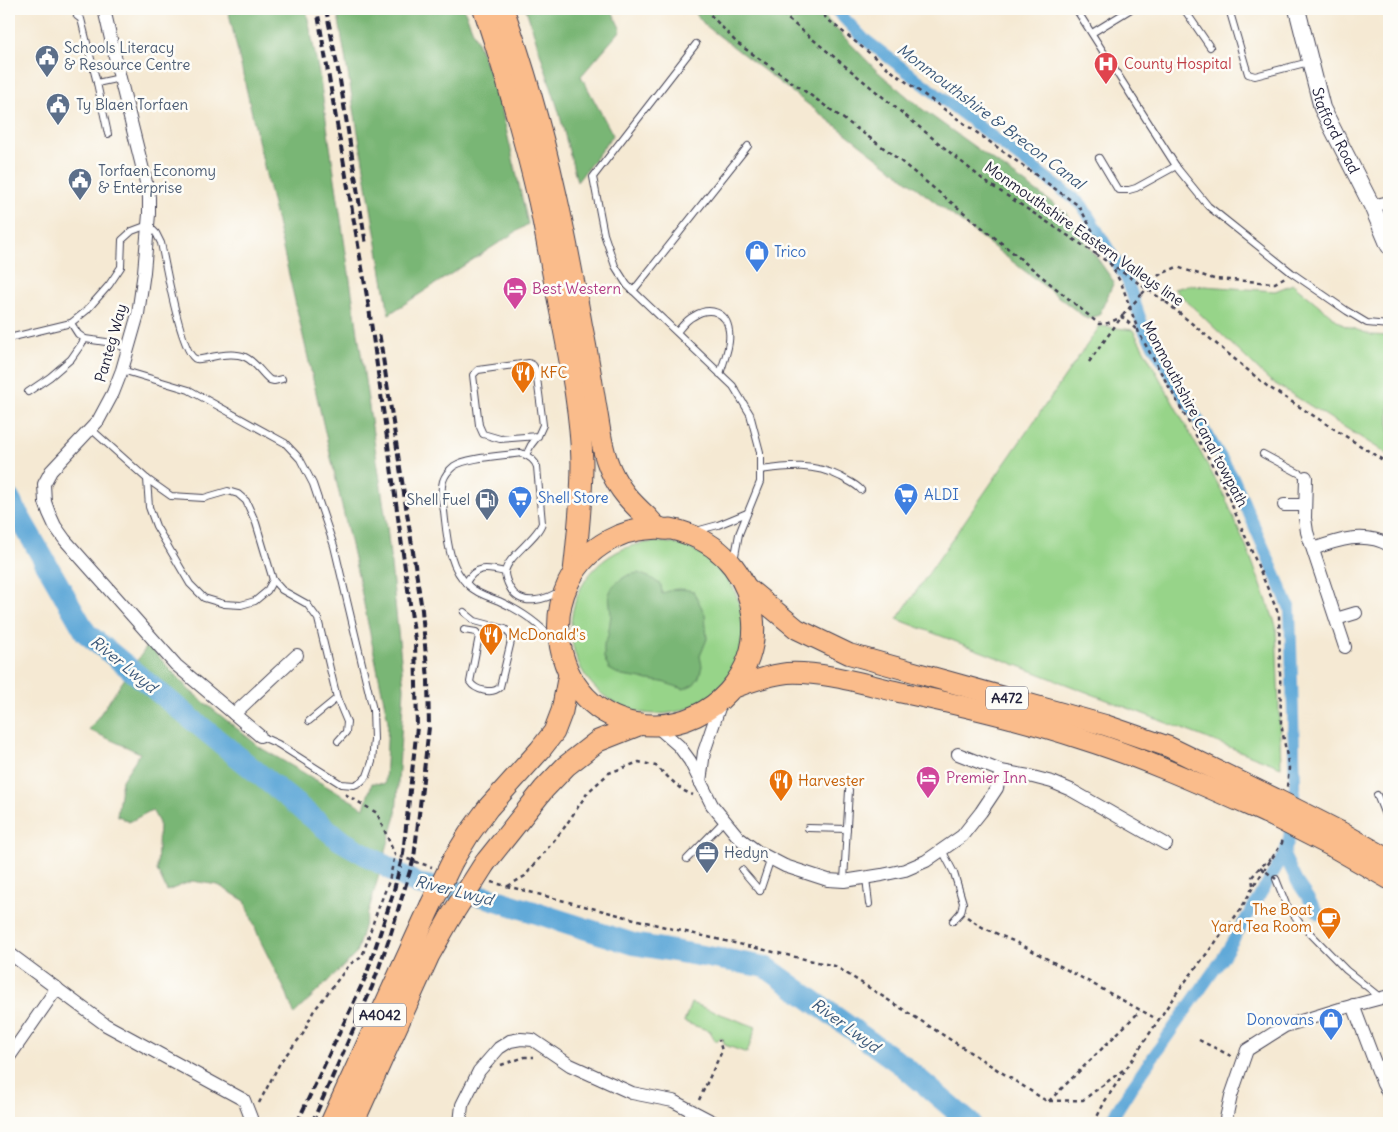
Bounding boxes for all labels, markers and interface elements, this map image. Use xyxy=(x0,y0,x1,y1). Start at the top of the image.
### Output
place label: Schools Literacy & Resource Centre xyxy=(64,38,190,74)
water label: Monmouthshire & Brecon Canal xyxy=(893,39,1091,194)
public building icon: Schools Literacy & Resource Centre xyxy=(34,44,60,78)
hospital icon: County Hospital xyxy=(1093,51,1119,85)
place label: County Hospital xyxy=(1124,54,1232,73)
street label: Stafford Road xyxy=(1308,85,1364,177)
public building icon: Ty Blaen Torfaen xyxy=(45,92,71,126)
place label: Ty Blaen Torfaen xyxy=(76,95,189,114)
street label: Monmouthshire Eastern Valleys line xyxy=(981,157,1188,310)
place label: Torfaen Economy & Enterprise xyxy=(98,161,216,197)
public building icon: Torfaen Economy & Enterprise xyxy=(67,167,93,201)
shop icon: Trico xyxy=(744,239,770,273)
place label: Trico xyxy=(774,242,806,261)
hotel icon: Best Western xyxy=(502,276,528,310)
place label: Best Western xyxy=(532,279,621,298)
street label: Panteg Way xyxy=(90,301,131,384)
street label: Monmouthshire Canal towpath xyxy=(1138,317,1253,510)
restaurant icon: KFC xyxy=(510,360,536,394)
place label: KFC xyxy=(540,363,568,382)
supermarket icon: ALDI xyxy=(893,482,919,516)
supermarket icon: Shell Store xyxy=(507,485,533,519)
place label: ALDI xyxy=(924,485,959,504)
fuel station icon: Shell Fuel xyxy=(474,487,500,521)
place label: Shell Store xyxy=(538,488,609,507)
place label: Shell Fuel xyxy=(407,490,470,509)
restaurant icon: McDonald's xyxy=(478,622,504,656)
place label: McDonald's xyxy=(508,625,586,644)
water label: River Lwyd xyxy=(87,631,163,698)
road number: A472 xyxy=(986,686,1028,710)
hotel icon: Premier Inn xyxy=(915,765,941,799)
restaurant icon: Harvester xyxy=(768,768,794,802)
place label: Premier Inn xyxy=(946,768,1027,787)
place label: Harvester xyxy=(798,771,865,790)
office icon: Hedyn xyxy=(694,840,720,874)
place label: Hedyn xyxy=(724,843,769,862)
water label: River Lwyd xyxy=(413,871,497,910)
place label: The Boat Yard Tea Room xyxy=(1211,900,1312,936)
cafe icon: The Boat Yard Tea Room xyxy=(1316,906,1342,940)
water label: River Lwyd xyxy=(808,994,886,1058)
road number: A4042 xyxy=(354,1004,406,1026)
shop icon: Donovans xyxy=(1318,1007,1344,1041)
place label: Donovans xyxy=(1247,1010,1314,1029)

